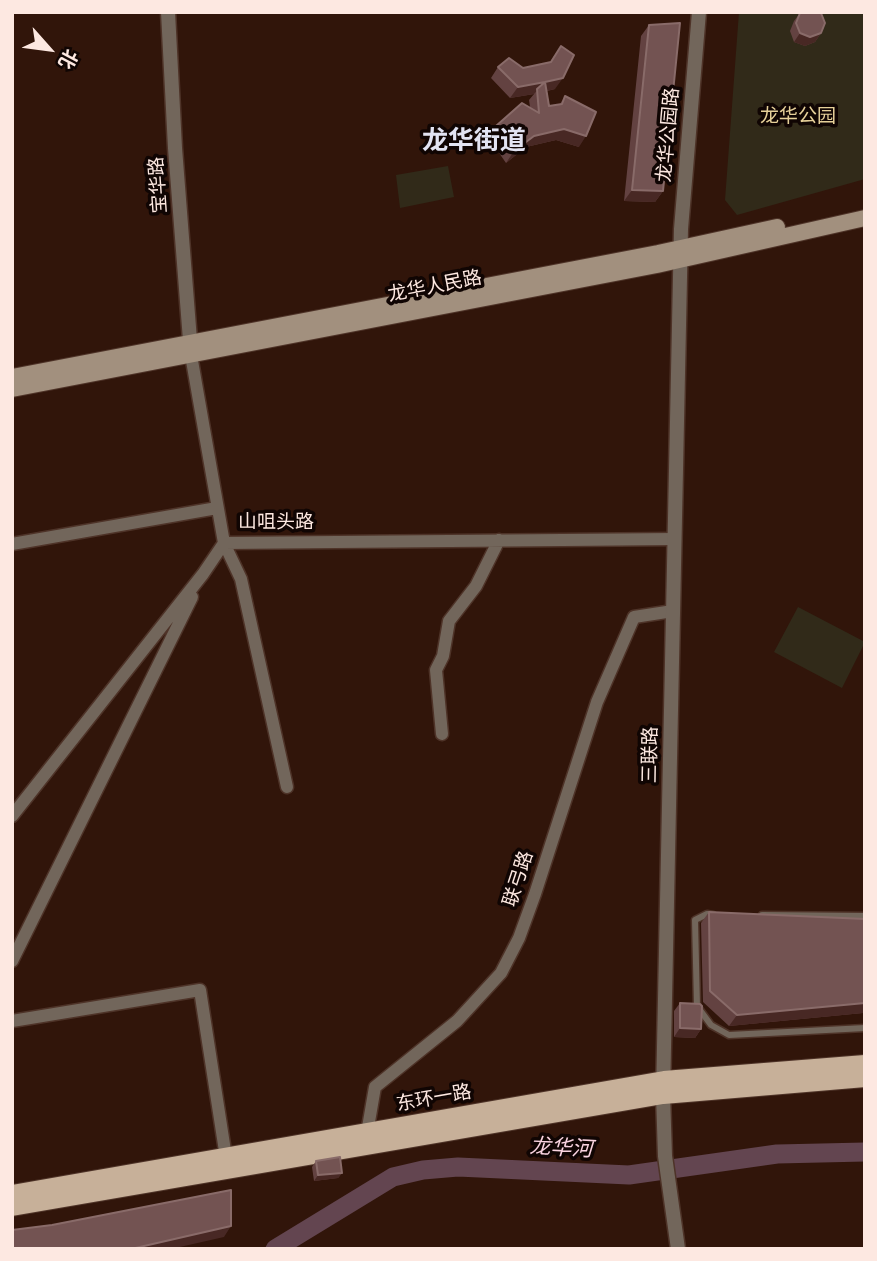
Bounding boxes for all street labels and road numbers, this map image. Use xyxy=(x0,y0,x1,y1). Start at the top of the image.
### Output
street label: 龙华公园路 xyxy=(654,87,684,183)
street label: 宝华路 xyxy=(146,156,172,214)
street label: 龙华人民路 xyxy=(386,267,484,307)
street label: 山咀头路 xyxy=(238,512,314,534)
street label: 三联路 xyxy=(639,726,663,784)
street label: 联弓路 xyxy=(499,848,539,910)
street label: 东环一路 xyxy=(395,1081,473,1117)

